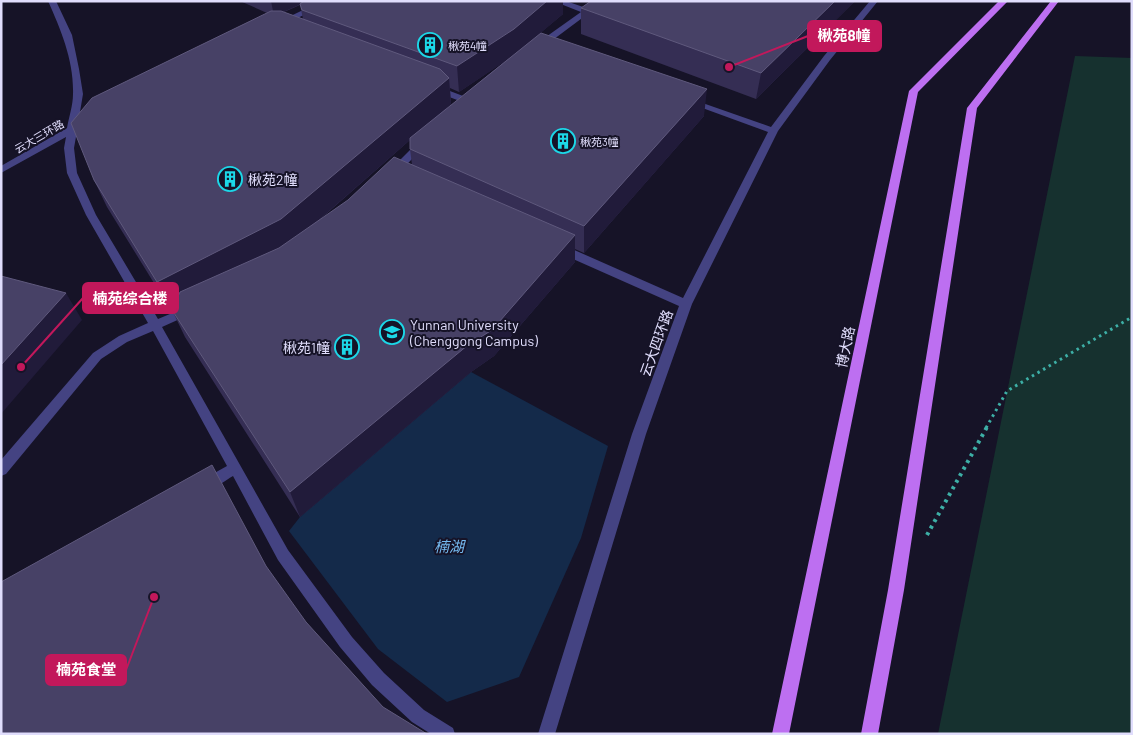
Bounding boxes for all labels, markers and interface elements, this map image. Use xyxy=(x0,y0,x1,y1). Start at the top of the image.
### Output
callout: 楸苑8幢 xyxy=(808,21,881,51)
text: 楸苑8幢 xyxy=(817,26,871,44)
building icon: 楸苑4幢 xyxy=(417,32,443,58)
place label: 楸苑4幢 xyxy=(448,39,487,52)
street label: 云大三环路 xyxy=(12,117,66,155)
building icon: 楸苑3幢 xyxy=(550,128,576,154)
place label: 楸苑3幢 xyxy=(580,135,619,148)
building icon: 楸苑2幢 xyxy=(217,166,243,192)
place label: 楸苑2幢 xyxy=(248,171,298,188)
callout: 楠苑综合楼 xyxy=(83,283,178,313)
text: 楠苑综合楼 xyxy=(92,289,168,307)
street label: 云大四环路 xyxy=(636,307,676,379)
place label: Yunnan University (Chenggong Campus) xyxy=(409,316,538,349)
school or university icon: Yunnan University (Chenggong Campus) xyxy=(379,319,405,345)
street label: 博大路 xyxy=(832,325,858,369)
building icon: 楸苑1幢 xyxy=(334,334,360,360)
place label: 楸苑1幢 xyxy=(283,339,330,356)
water label: 楠湖 xyxy=(434,537,466,555)
callout: 楠苑食堂 xyxy=(46,655,126,685)
text: 楠苑食堂 xyxy=(56,660,116,678)

